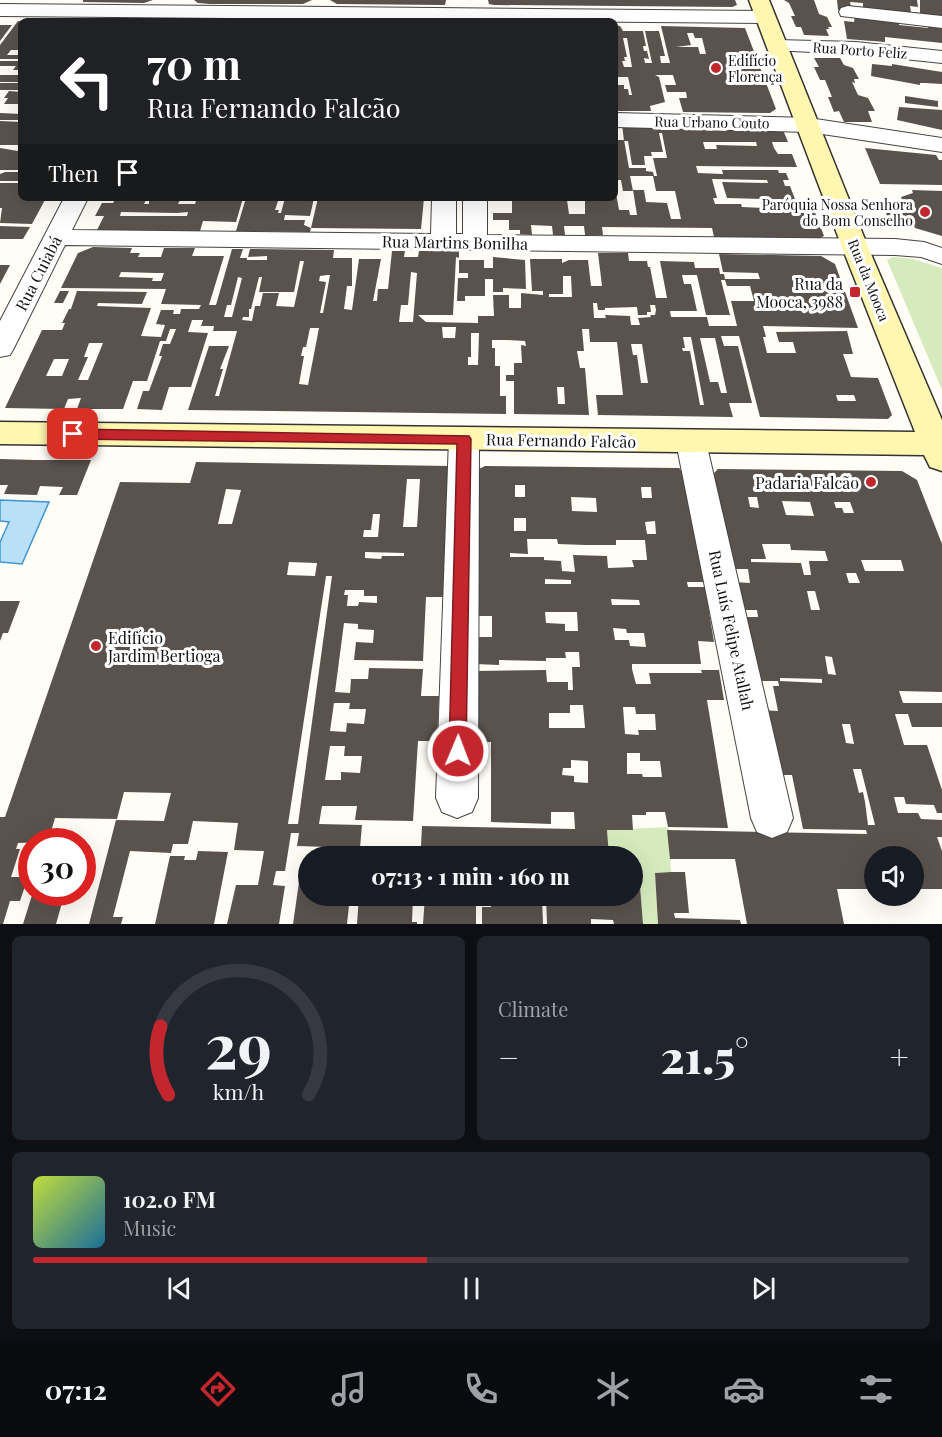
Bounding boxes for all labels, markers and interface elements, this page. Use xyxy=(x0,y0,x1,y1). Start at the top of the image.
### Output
text: 70 m xyxy=(147,35,241,91)
street label: Rua Porto Feliz xyxy=(812,37,908,63)
icon: left xyxy=(48,42,126,120)
place label: Edifício Florença xyxy=(728,51,783,86)
marker: Edifício Florença xyxy=(709,61,723,75)
text: Rua Fernando Falcão xyxy=(147,89,401,125)
street label: Rua Urbano Couto xyxy=(654,111,770,133)
icon: arrive xyxy=(111,156,144,189)
text: Then xyxy=(48,158,99,188)
place label: Paróquia Nossa Senhora do Bom Conselho xyxy=(762,195,913,230)
marker: Paróquia Nossa Senhora do Bom Conselho xyxy=(918,205,932,219)
street label: Rua Martins Bonilha xyxy=(382,230,528,254)
street label: Rua Cuiabá xyxy=(10,232,66,314)
street label: Rua da Mooca xyxy=(844,236,894,324)
place label: Rua da Mooca, 3988 xyxy=(756,273,843,312)
marker: Rua da Mooca, 3988 xyxy=(848,285,862,299)
pin xyxy=(47,408,98,459)
icon: arrive xyxy=(56,417,89,450)
street label: Rua Fernando Falcão xyxy=(486,428,637,452)
place label: Padaria Falcão xyxy=(755,472,859,493)
marker: Padaria Falcão xyxy=(864,475,878,489)
street label: Rua Luís Felipe Atallah xyxy=(705,548,759,713)
place label: Edifício Jardim Bertioga xyxy=(107,627,220,666)
marker: Edifício Jardim Bertioga xyxy=(89,639,103,653)
position arrow xyxy=(426,719,490,783)
speed limit sign: 30 xyxy=(18,828,96,906)
map controls xyxy=(864,846,924,906)
button: sound xyxy=(864,846,924,906)
text: 07:13 · 1 min · 160 m xyxy=(371,861,570,891)
text: Climate xyxy=(498,995,568,1022)
text: 29 xyxy=(205,1001,272,1085)
text: 21.5° xyxy=(660,1025,749,1085)
text: − xyxy=(498,1034,519,1078)
text: + xyxy=(890,1034,909,1078)
text: km/h xyxy=(213,1077,265,1105)
text: 102.0 FM xyxy=(123,1184,216,1214)
text: Music xyxy=(123,1214,176,1241)
icon: previous xyxy=(163,1272,196,1305)
icon: pause xyxy=(455,1272,488,1305)
icon: next xyxy=(747,1272,780,1305)
icon: directions xyxy=(197,1368,239,1410)
icon: music xyxy=(328,1368,370,1410)
icon: phone xyxy=(460,1368,502,1410)
icon: climate xyxy=(592,1368,634,1410)
icon: car xyxy=(723,1368,765,1410)
icon: filters xyxy=(855,1368,897,1410)
text: 07:12 xyxy=(45,1371,107,1407)

